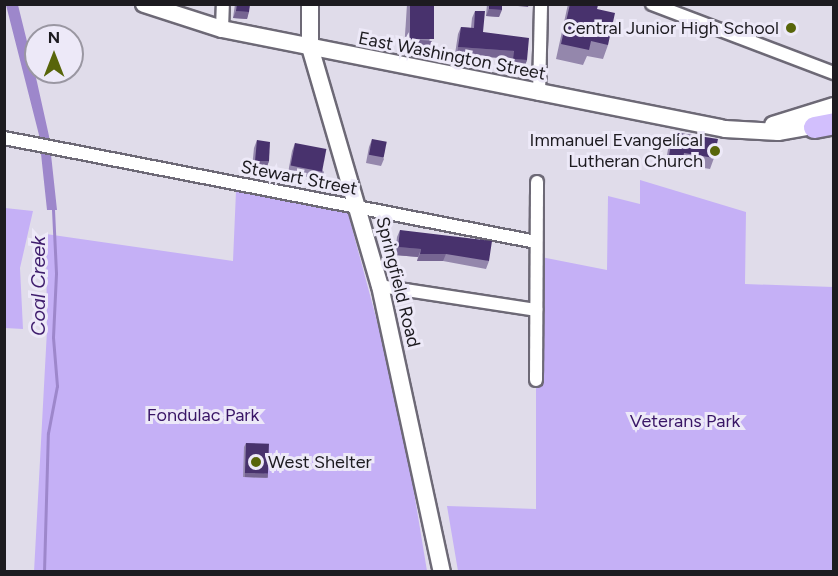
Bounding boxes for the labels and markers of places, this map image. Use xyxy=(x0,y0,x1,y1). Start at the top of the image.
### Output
place label: Central Junior High School xyxy=(563,17,779,39)
marker: Central Junior High School xyxy=(784,21,798,35)
place label: Immanuel Evangelical Lutheran Church xyxy=(530,130,703,172)
marker: Immanuel Evangelical Lutheran Church xyxy=(708,144,722,158)
place label: West Shelter xyxy=(268,451,372,473)
marker: West Shelter xyxy=(249,455,263,469)

